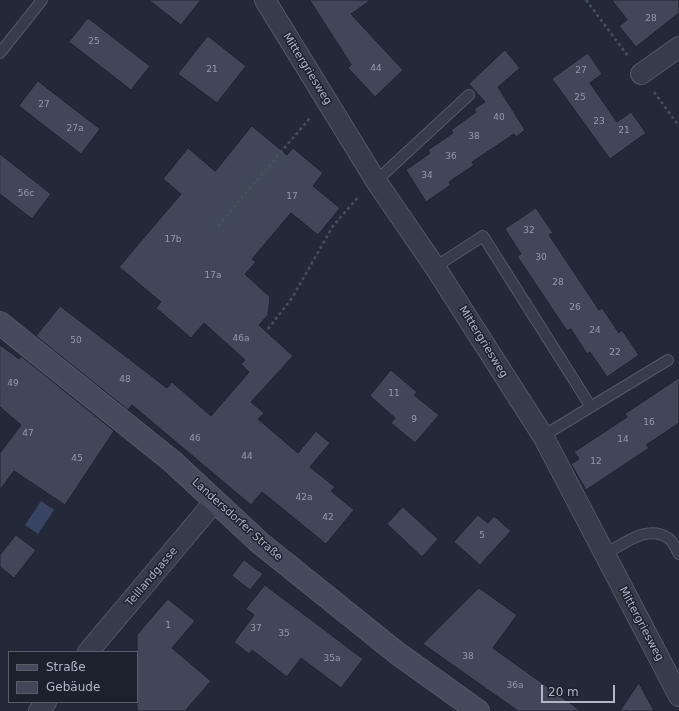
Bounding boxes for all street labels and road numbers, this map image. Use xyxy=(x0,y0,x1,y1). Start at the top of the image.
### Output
street label: Mittergriesweg xyxy=(280,31,334,107)
street label: Mittergriesweg xyxy=(456,304,510,380)
street label: Landersdorfer Straße xyxy=(189,476,285,564)
street label: Teillandgasse xyxy=(123,545,181,609)
street label: Mittergriesweg xyxy=(616,585,666,663)

